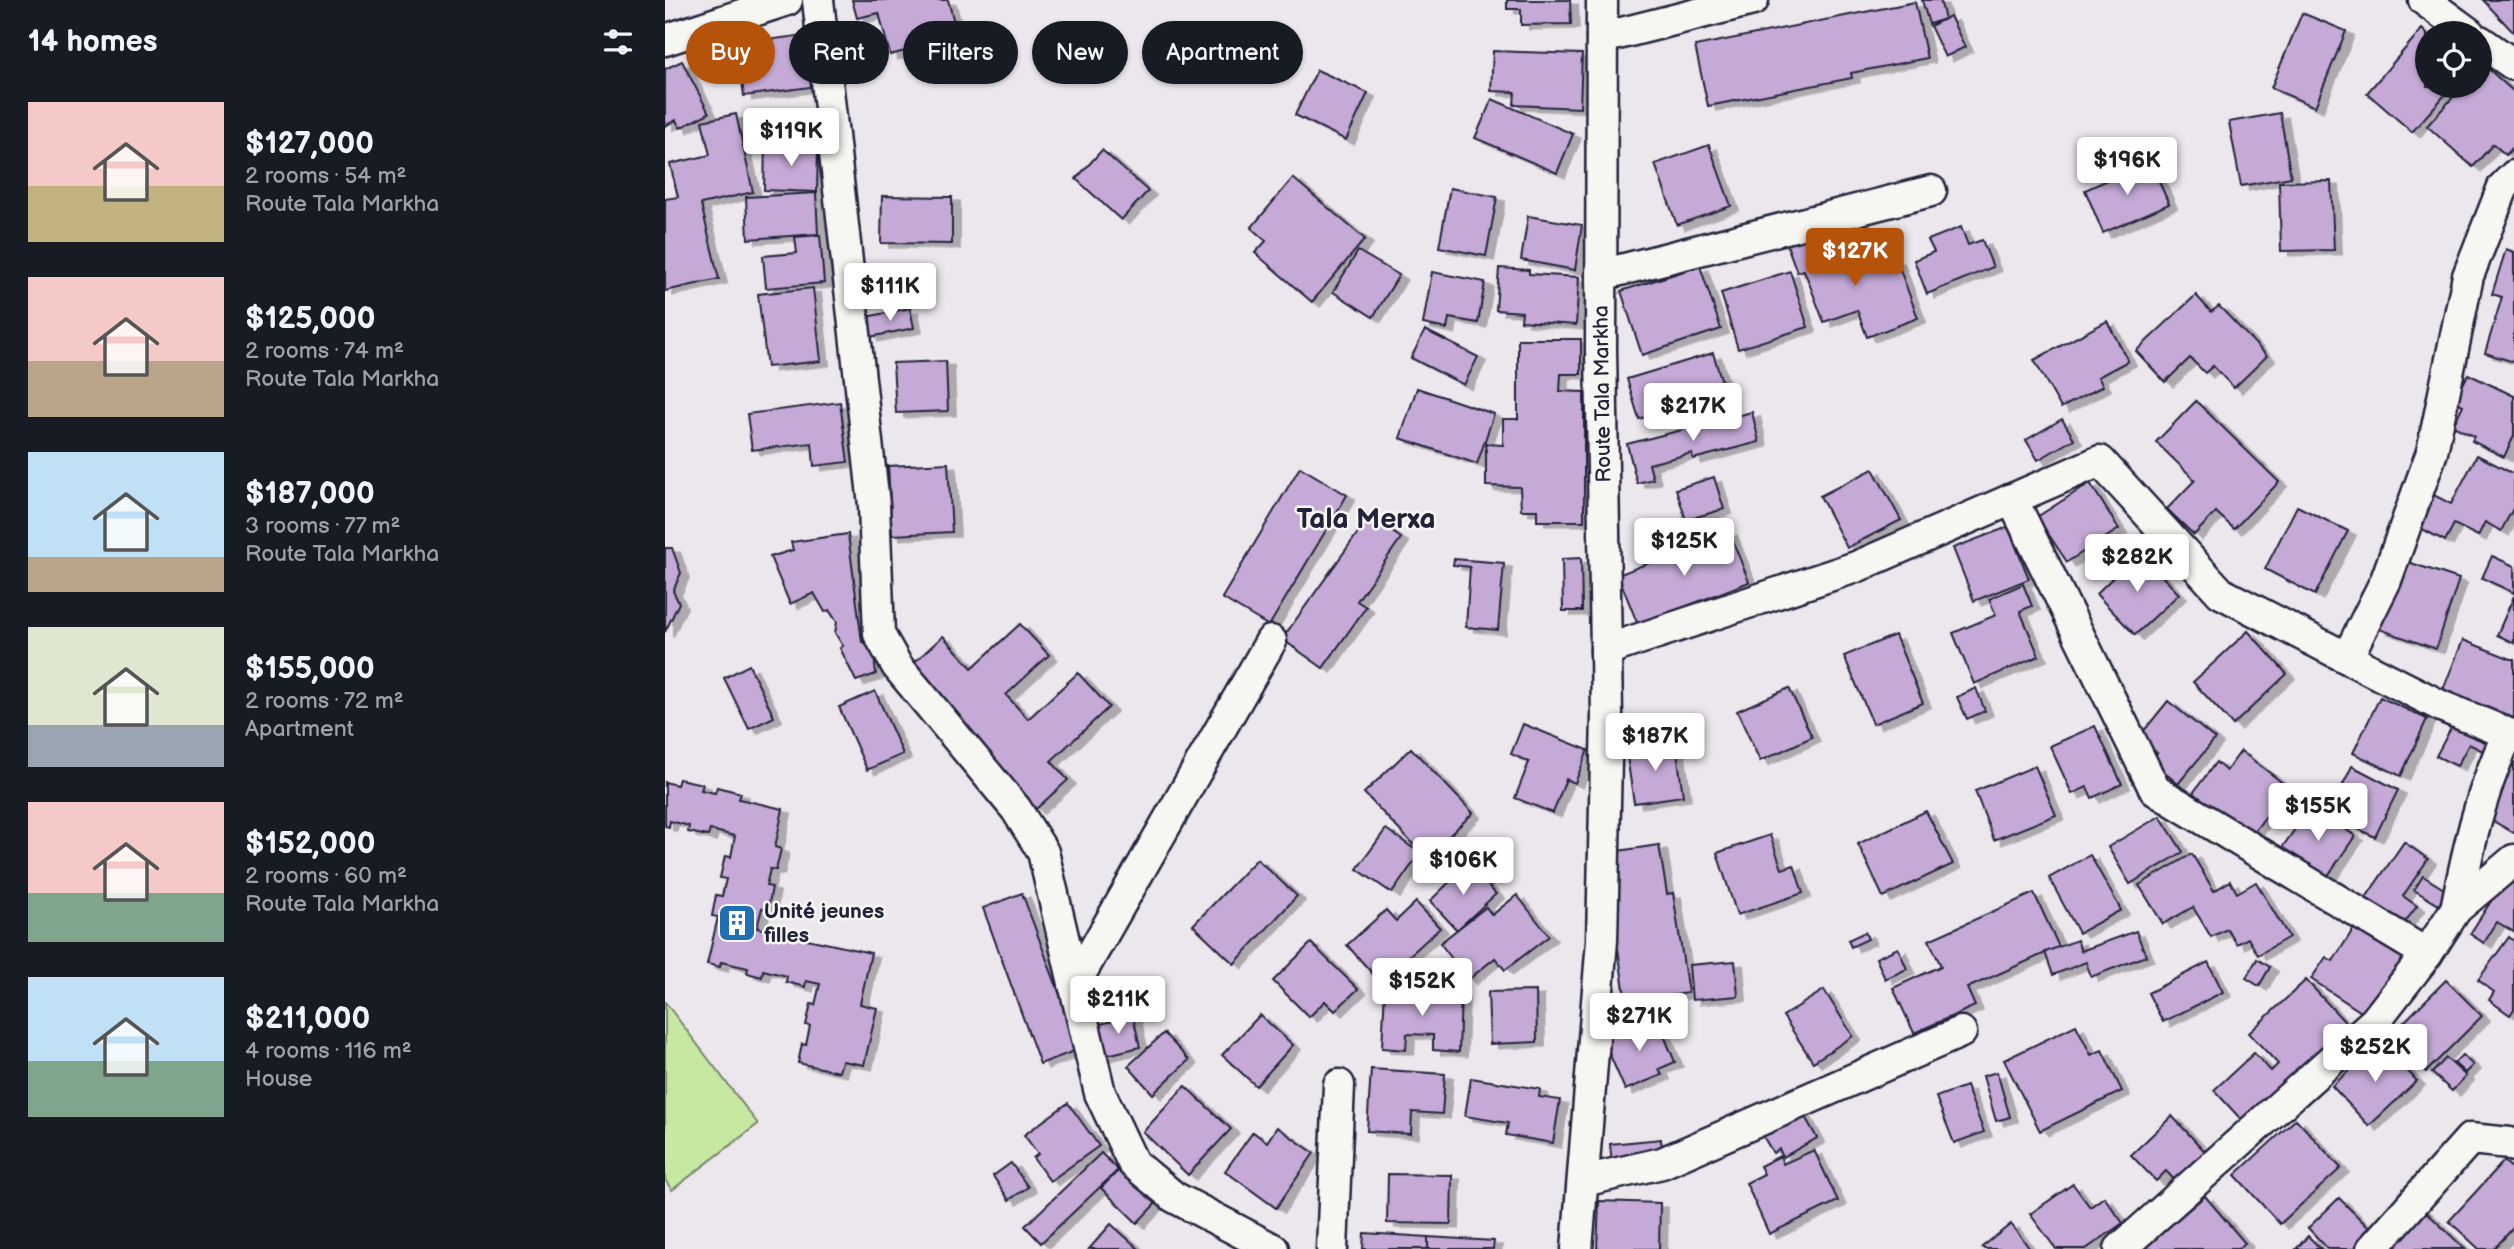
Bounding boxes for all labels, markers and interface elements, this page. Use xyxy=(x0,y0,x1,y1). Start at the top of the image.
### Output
chip: Buy xyxy=(686,21,775,84)
chip: Rent xyxy=(789,21,889,84)
chip: Filters xyxy=(903,21,1018,84)
chip: New xyxy=(1032,21,1128,84)
chip: Apartment xyxy=(1142,21,1303,84)
map controls xyxy=(2415,21,2492,98)
button: locate xyxy=(2415,21,2492,98)
icon: filters xyxy=(599,23,637,61)
text: 14 homes xyxy=(28,24,157,60)
pin: $119K xyxy=(742,108,840,168)
text: $119K xyxy=(759,117,823,145)
text: $127,000 xyxy=(245,126,374,162)
icon: home xyxy=(84,130,168,214)
pin: $196K xyxy=(2078,138,2176,197)
text: $196K xyxy=(2093,146,2161,174)
text: 2 rooms · 54 m² xyxy=(245,162,407,190)
text: Route Tala Markha xyxy=(245,190,439,218)
pin: $127K xyxy=(1806,229,1904,288)
text: $127K xyxy=(1822,237,1888,265)
pin: $111K xyxy=(841,264,939,323)
text: $111K xyxy=(860,272,920,300)
text: $125,000 xyxy=(245,301,375,337)
icon: home xyxy=(84,305,168,389)
street label: Route Tala Markha xyxy=(1588,305,1617,483)
text: 2 rooms · 74 m² xyxy=(245,337,404,365)
text: Route Tala Markha xyxy=(245,365,439,393)
pin: $217K xyxy=(1644,384,1742,443)
text: $217K xyxy=(1660,392,1726,420)
text: $187,000 xyxy=(245,476,375,512)
icon: home xyxy=(84,480,168,564)
district label: Tala Merxa xyxy=(1297,503,1436,536)
text: 3 rooms · 77 m² xyxy=(245,512,401,540)
pin: $125K xyxy=(1635,518,1733,578)
text: $125K xyxy=(1650,527,1718,555)
pin: $282K xyxy=(2088,534,2186,594)
text: Route Tala Markha xyxy=(245,540,439,568)
text: $282K xyxy=(2101,543,2173,571)
text: $155,000 xyxy=(245,651,375,687)
icon: home xyxy=(84,655,168,739)
text: 2 rooms · 72 m² xyxy=(245,687,404,715)
pin: $187K xyxy=(1606,714,1704,773)
text: Apartment xyxy=(245,715,354,743)
text: $187K xyxy=(1622,722,1689,750)
pin: $155K xyxy=(2269,784,2367,843)
text: $155K xyxy=(2284,792,2352,820)
text: $152,000 xyxy=(245,826,375,862)
icon: home xyxy=(84,830,168,914)
pin: $106K xyxy=(1414,838,1512,897)
text: $106K xyxy=(1429,846,1497,874)
text: 2 rooms · 60 m² xyxy=(245,862,407,890)
text: Route Tala Markha xyxy=(245,890,439,918)
place label: Unité jeunes filles xyxy=(764,899,884,948)
building icon: Unité jeunes filles xyxy=(716,902,758,944)
pin: $152K xyxy=(1373,958,1471,1018)
text: $152K xyxy=(1388,967,1456,995)
pin: $211K xyxy=(1069,976,1167,1036)
text: $211K xyxy=(1086,985,1150,1013)
pin: $271K xyxy=(1590,993,1688,1053)
text: $211,000 xyxy=(245,1001,370,1037)
text: $271K xyxy=(1606,1002,1672,1030)
icon: home xyxy=(84,1005,168,1089)
pin: $252K xyxy=(2326,1024,2424,1084)
text: $252K xyxy=(2339,1033,2411,1061)
text: 4 rooms · 116 m² xyxy=(245,1037,412,1065)
text: House xyxy=(245,1065,312,1093)

